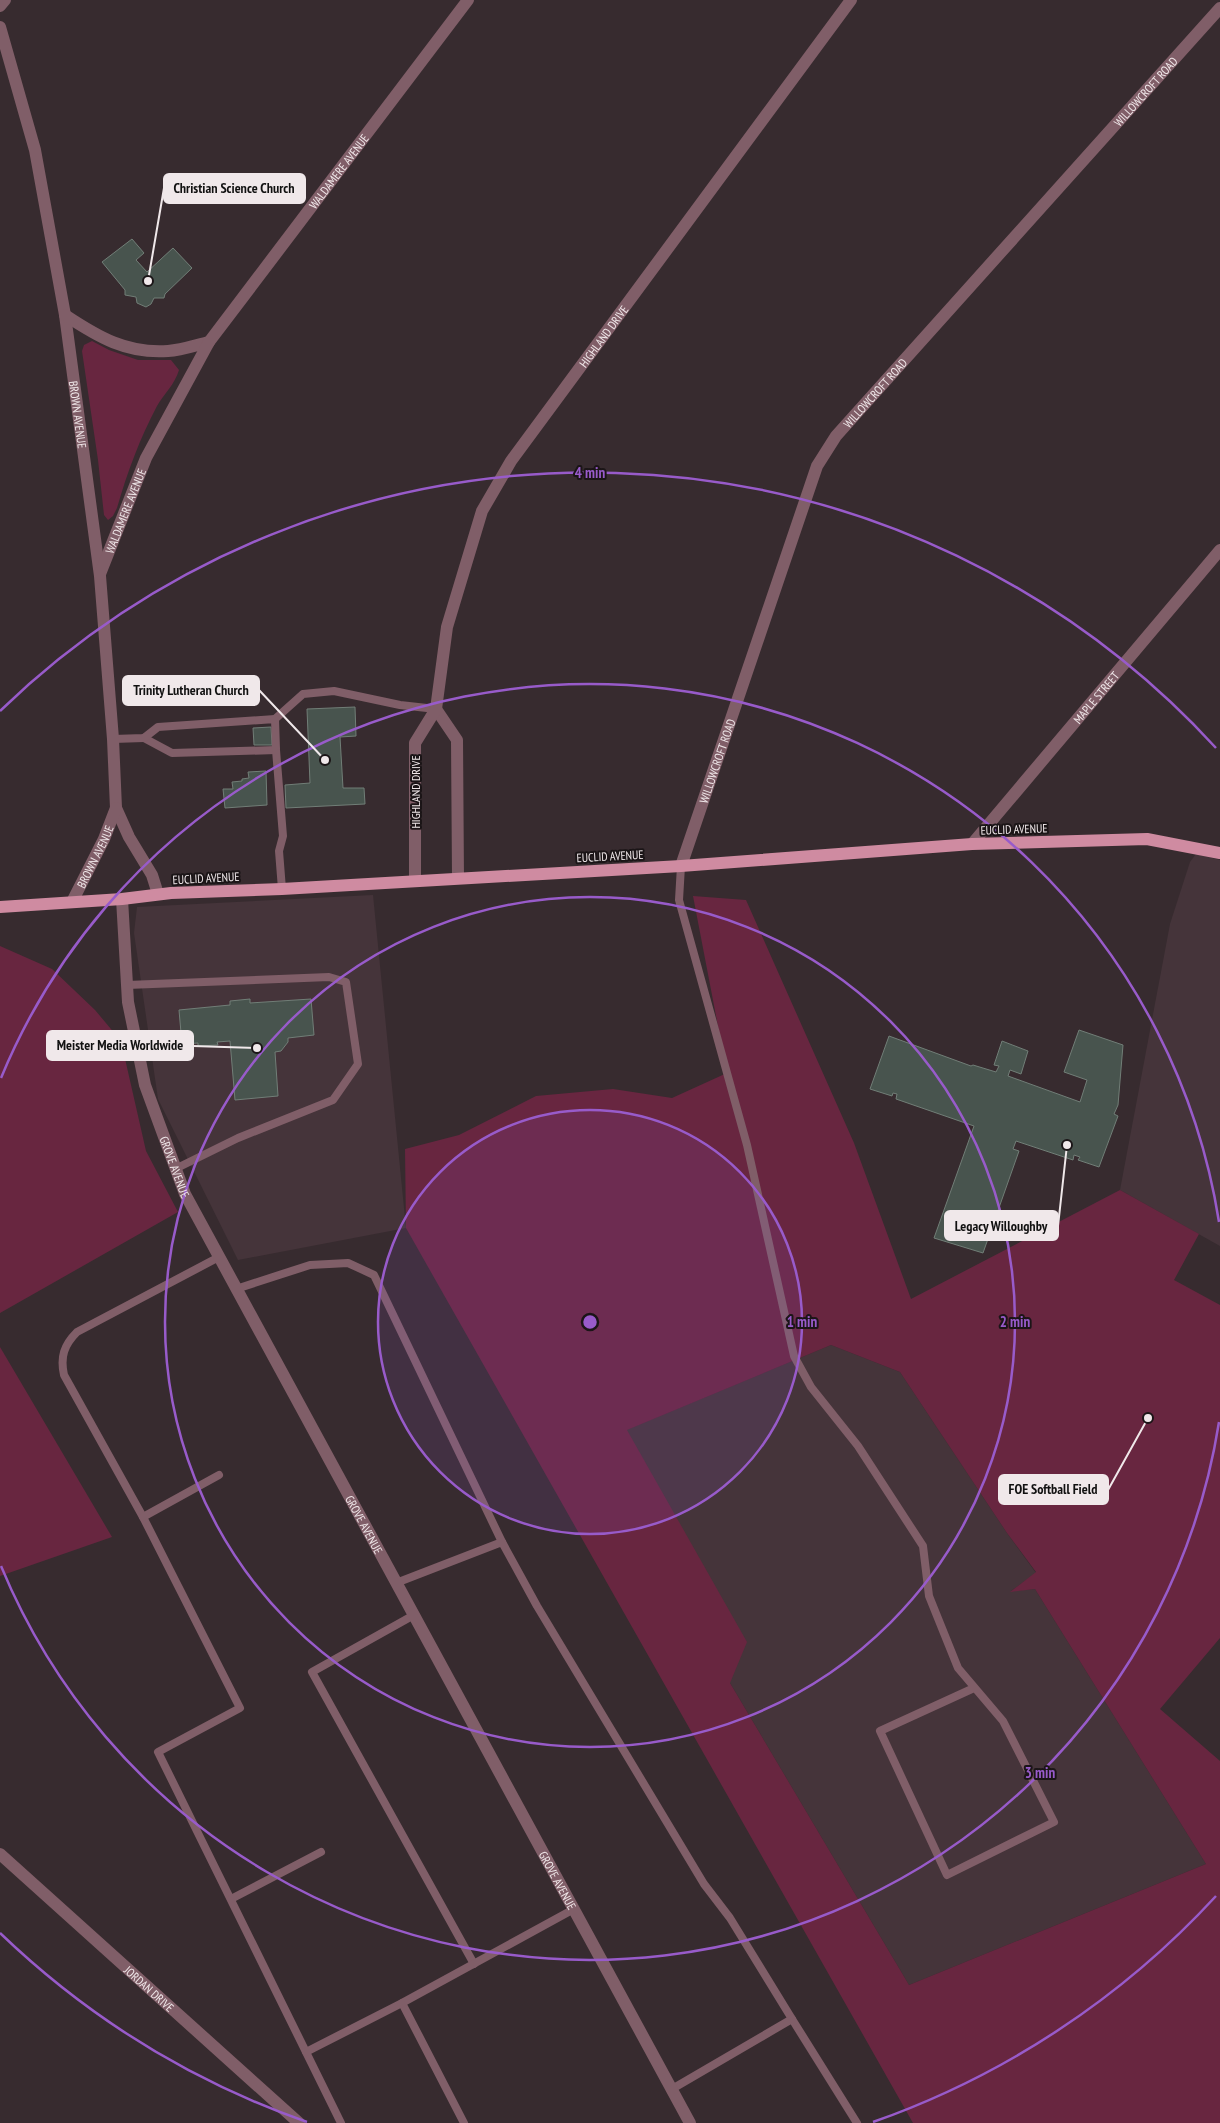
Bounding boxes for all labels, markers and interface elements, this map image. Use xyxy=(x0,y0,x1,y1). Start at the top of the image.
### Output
street label: WILLOWCROFT ROAD xyxy=(1110,54,1180,129)
street label: WALDAMERE AVENUE xyxy=(305,131,371,212)
callout: Christian Science Church xyxy=(164,174,305,203)
text: Christian Science Church xyxy=(173,179,295,197)
street label: HIGHLAND DRIVE xyxy=(575,302,631,370)
street label: WILLOWCROFT ROAD xyxy=(840,355,910,431)
street label: BROWN AVENUE xyxy=(66,380,90,449)
text: 4 min xyxy=(575,463,605,482)
street label: WALDAMERE AVENUE xyxy=(102,466,149,555)
street label: MAPLE STREET xyxy=(1070,668,1122,726)
callout: Trinity Lutheran Church xyxy=(123,676,259,705)
text: Trinity Lutheran Church xyxy=(133,681,249,699)
street label: WILLOWCROFT ROAD xyxy=(695,717,738,805)
street label: HIGHLAND DRIVE xyxy=(408,755,423,829)
street label: EUCLID AVENUE xyxy=(980,820,1048,838)
street label: BROWN AVENUE xyxy=(73,823,116,890)
street label: EUCLID AVENUE xyxy=(576,847,644,865)
street label: EUCLID AVENUE xyxy=(172,869,240,887)
callout: Meister Media Worldwide xyxy=(47,1031,193,1060)
text: Meister Media Worldwide xyxy=(57,1036,183,1054)
street label: GROVE AVENUE xyxy=(157,1134,193,1200)
callout: Legacy Willoughby xyxy=(945,1211,1058,1240)
text: Legacy Willoughby xyxy=(955,1217,1048,1235)
text: 1 min xyxy=(787,1312,817,1331)
text: 2 min xyxy=(1000,1312,1030,1331)
centre of rings xyxy=(581,1313,599,1331)
callout: FOE Softball Field xyxy=(999,1475,1108,1504)
text: FOE Softball Field xyxy=(1009,1480,1097,1498)
street label: GROVE AVENUE xyxy=(343,1492,387,1556)
text: 3 min xyxy=(1025,1763,1055,1782)
street label: GROVE AVENUE xyxy=(536,1848,580,1912)
street label: JORDAN DRIVE xyxy=(121,1962,177,2015)

